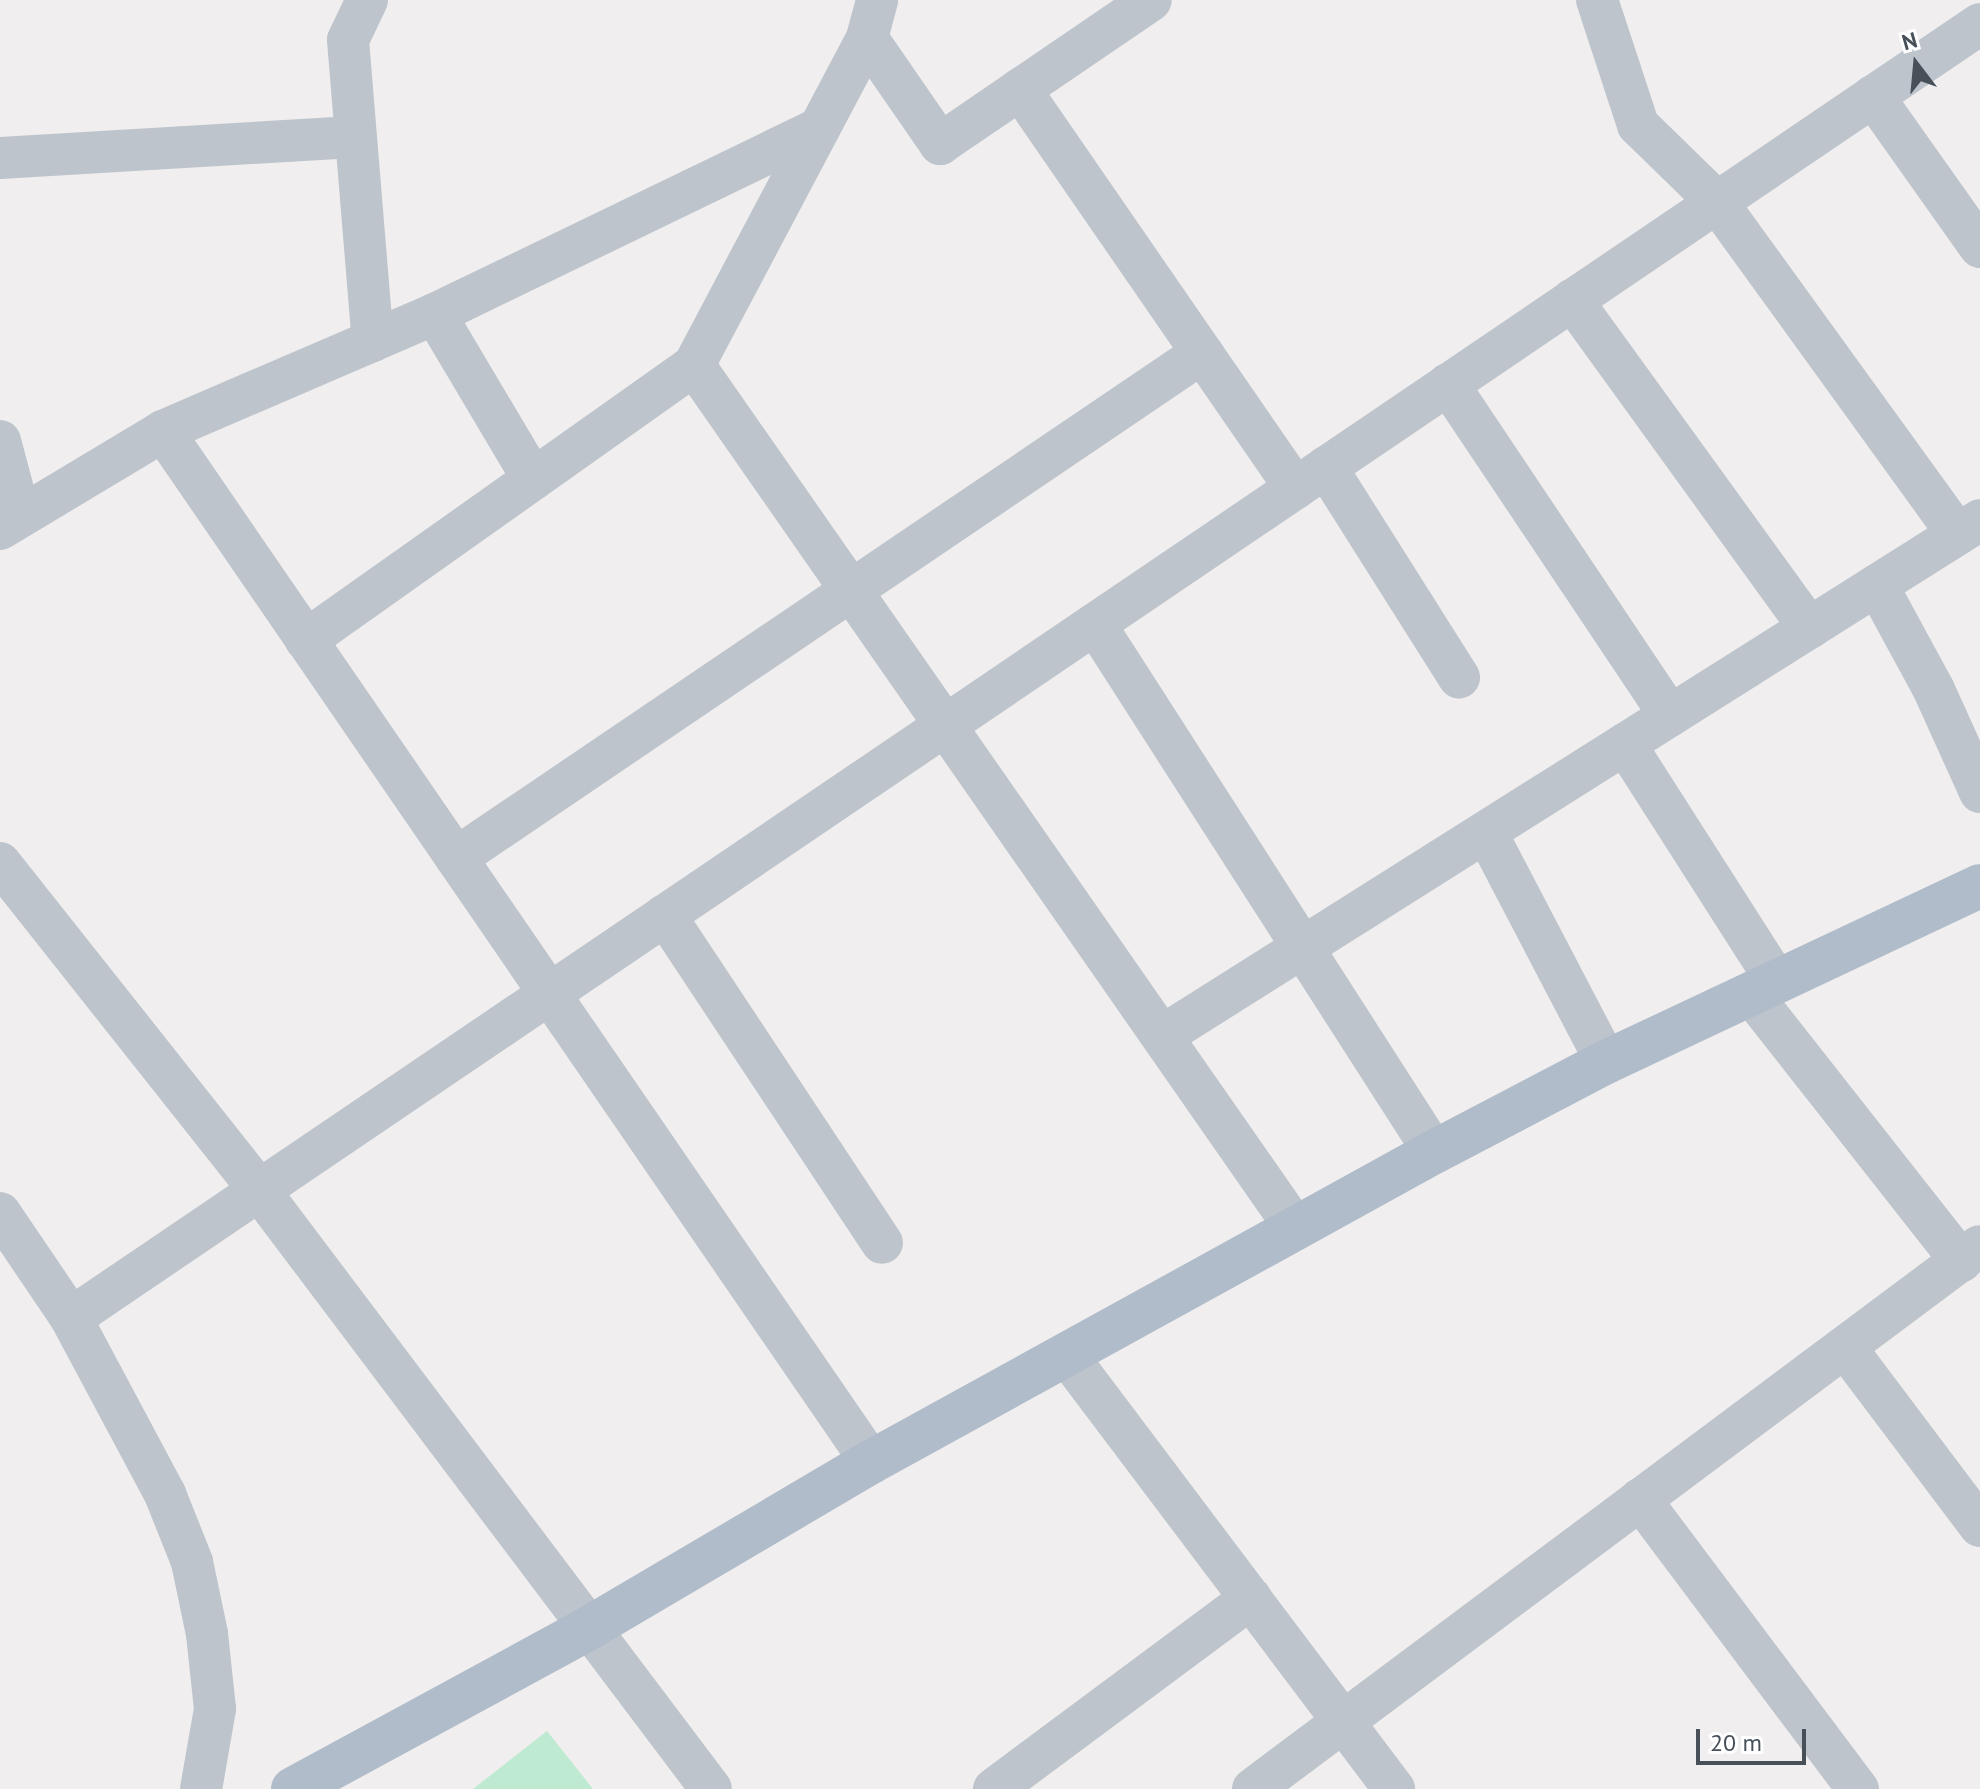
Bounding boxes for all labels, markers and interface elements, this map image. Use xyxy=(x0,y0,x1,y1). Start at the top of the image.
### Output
north arrow xyxy=(1876,24,1956,104)
text: N xyxy=(1899,25,1920,56)
scale bar xyxy=(1700,1713,1810,1763)
text: 20 m xyxy=(1710,1727,1762,1758)

